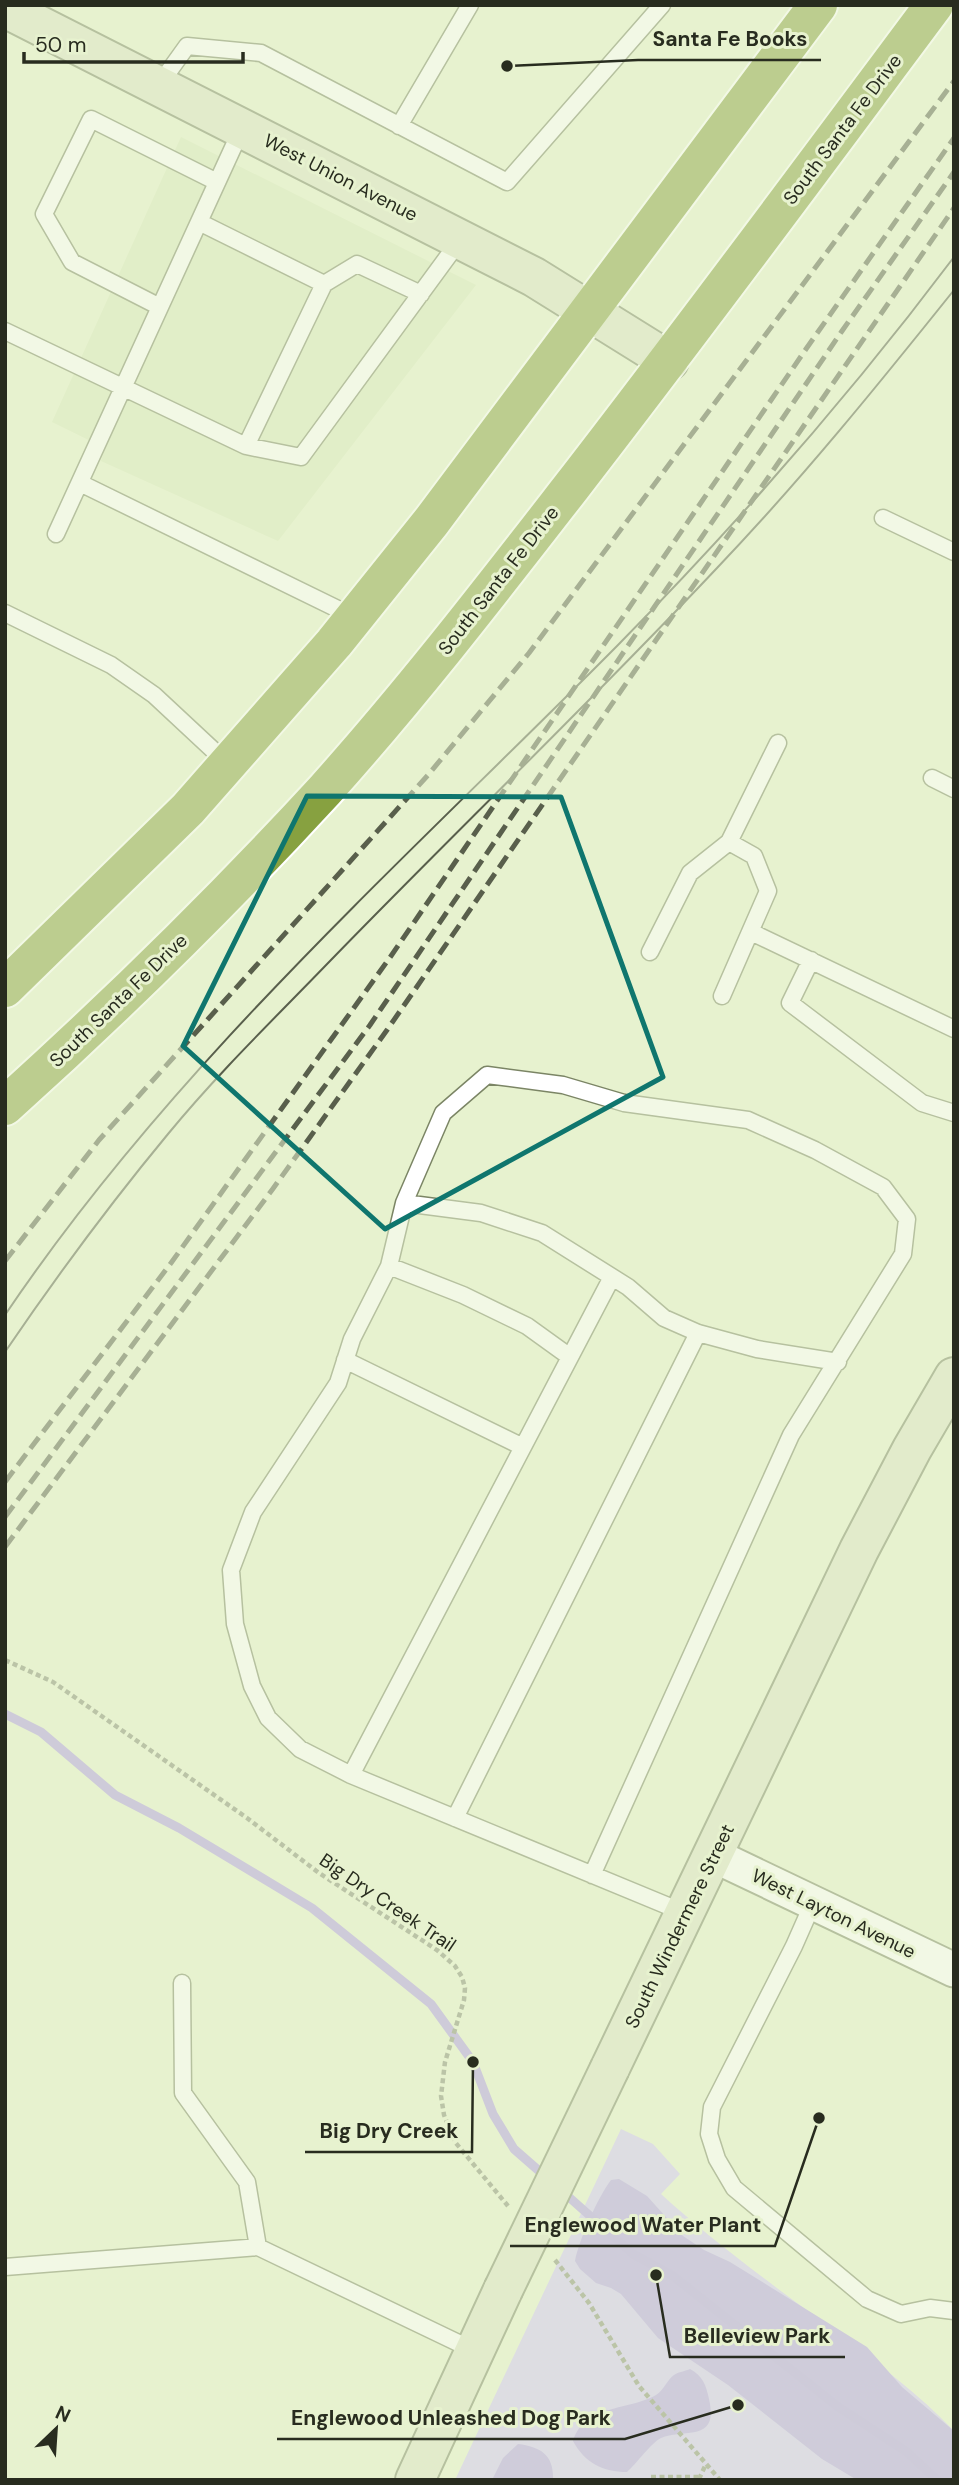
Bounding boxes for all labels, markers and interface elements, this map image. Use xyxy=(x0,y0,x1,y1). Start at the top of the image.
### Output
callout: Santa Fe Books xyxy=(638,18,821,60)
scale bar xyxy=(24,21,243,65)
text: Santa Fe Books xyxy=(653,25,807,53)
text: 50 m xyxy=(35,31,86,59)
street label: South Santa Fe Drive xyxy=(778,49,907,210)
street label: West Union Avenue xyxy=(260,128,422,227)
street label: South Santa Fe Drive xyxy=(432,501,564,660)
street label: South Santa Fe Drive xyxy=(44,928,193,1073)
street label: South Windermere Street xyxy=(619,1820,740,2032)
street label: Big Dry Creek Trail xyxy=(315,1847,461,1957)
street label: West Layton Avenue xyxy=(748,1863,920,1964)
callout: Big Dry Creek xyxy=(305,2110,472,2152)
text: Big Dry Creek xyxy=(319,2117,459,2145)
callout: Englewood Water Plant xyxy=(510,2204,775,2246)
text: Englewood Water Plant xyxy=(525,2211,761,2239)
callout: Belleview Park xyxy=(670,2315,845,2357)
text: Belleview Park xyxy=(684,2322,830,2350)
north arrow xyxy=(21,2394,91,2464)
callout: Englewood Unleashed Dog Park xyxy=(277,2397,625,2439)
text: N xyxy=(51,2400,75,2428)
text: Englewood Unleashed Dog Park xyxy=(291,2404,611,2432)

